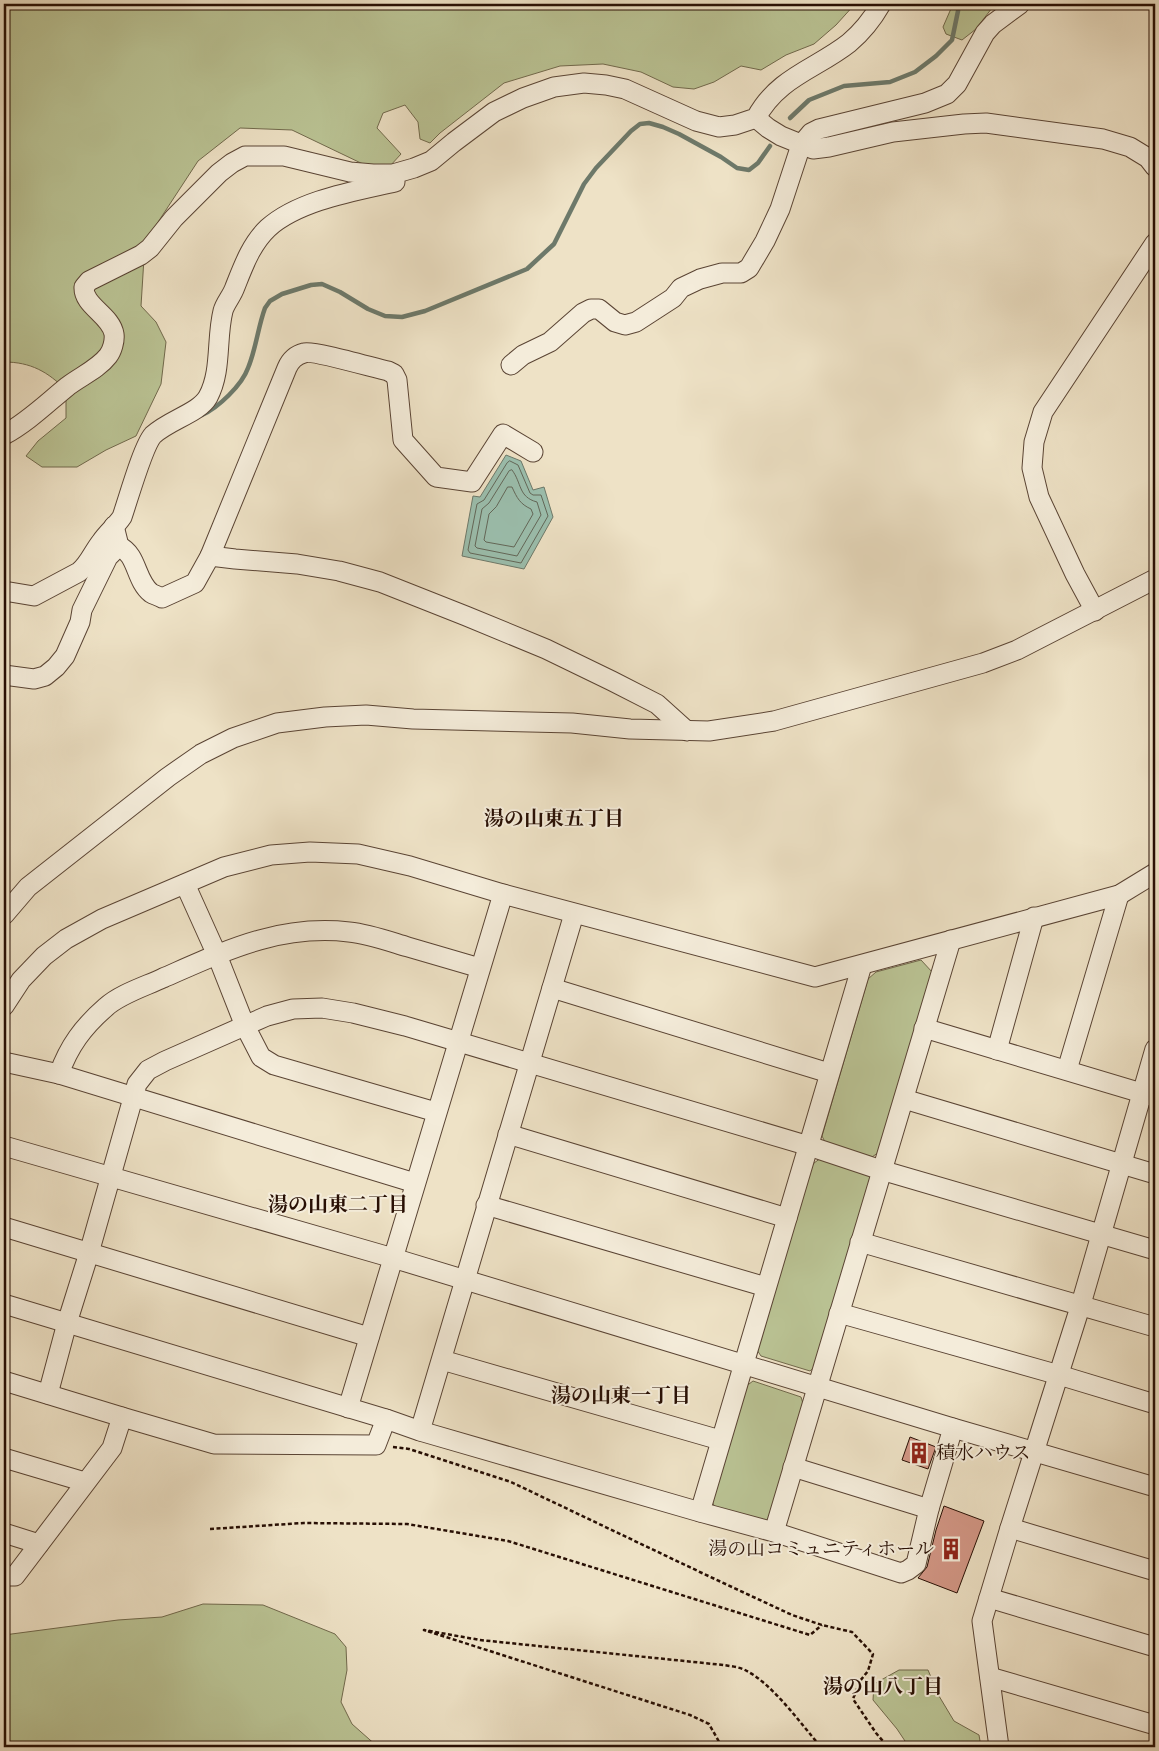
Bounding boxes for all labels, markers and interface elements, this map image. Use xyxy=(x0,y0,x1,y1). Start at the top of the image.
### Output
district label: 湯の山東五丁目 xyxy=(484,807,624,832)
district label: 湯の山東二丁目 xyxy=(268,1193,408,1218)
district label: 湯の山東一丁目 xyxy=(551,1384,691,1409)
building icon: 積水ハウス xyxy=(906,1440,932,1466)
place label: 積水ハウス xyxy=(936,1441,1030,1465)
building icon: 湯の山コミュニティホール xyxy=(938,1536,964,1562)
place label: 湯の山コミュニティホール xyxy=(708,1537,934,1561)
district label: 湯の山八丁目 xyxy=(823,1675,943,1700)

